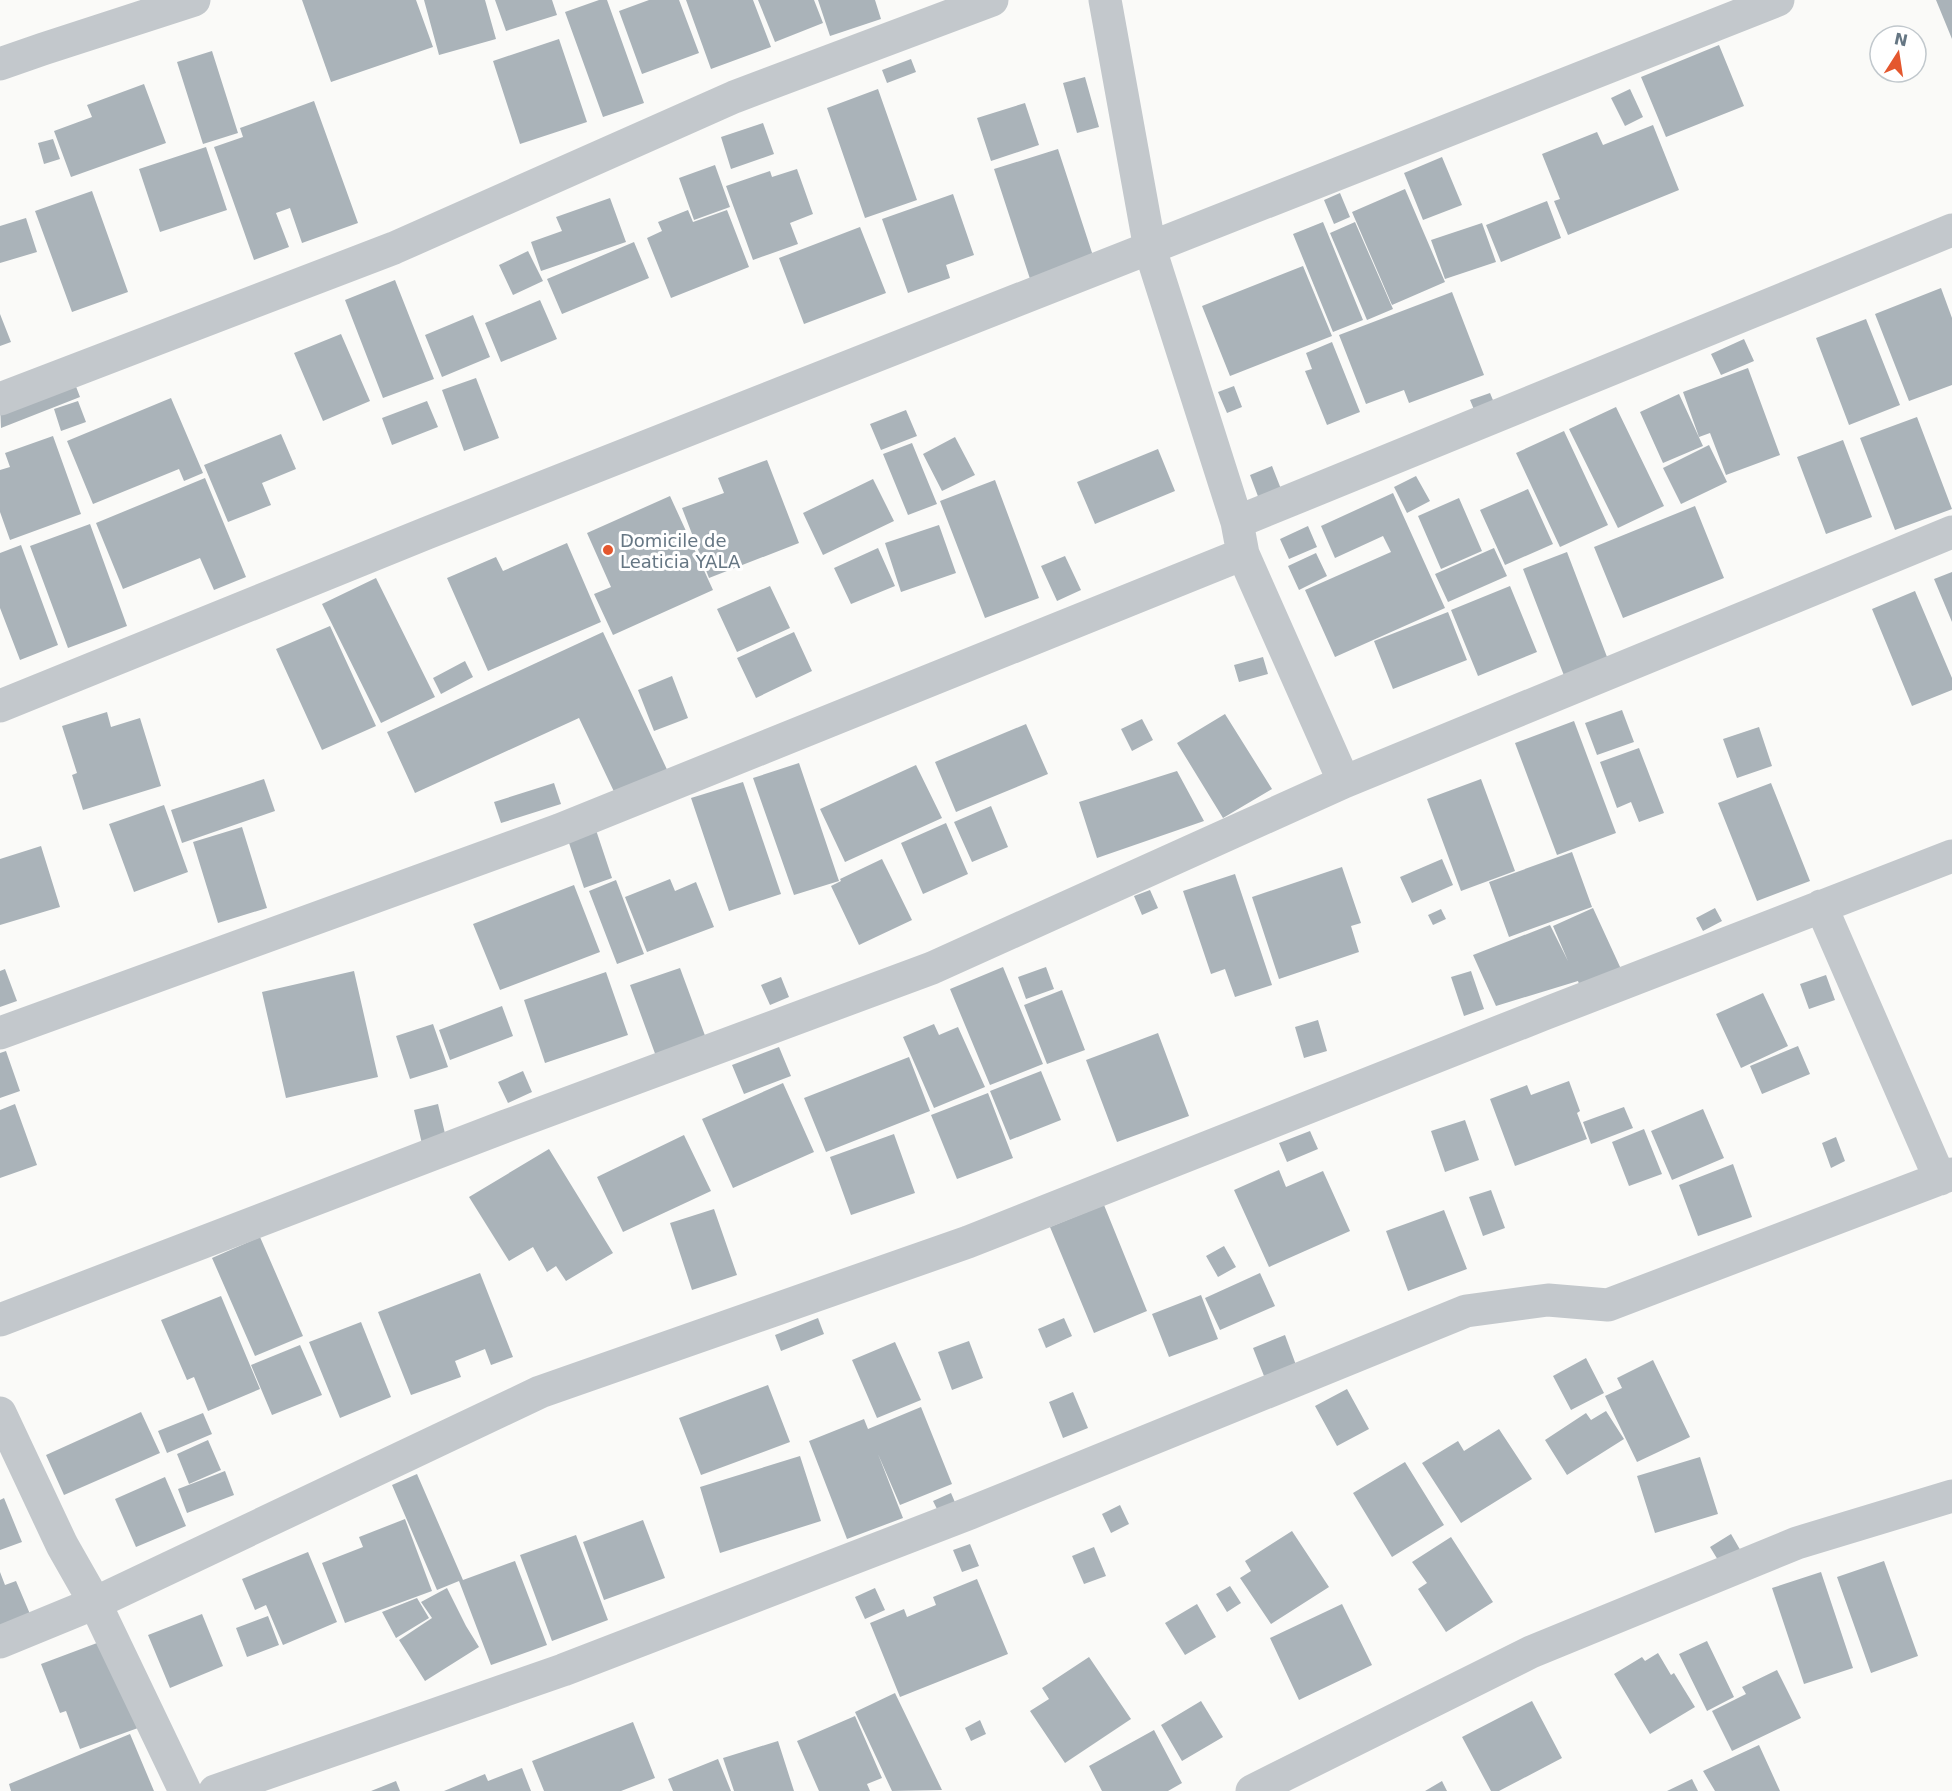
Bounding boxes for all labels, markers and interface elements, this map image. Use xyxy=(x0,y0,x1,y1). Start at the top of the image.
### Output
north arrow xyxy=(1868,24,1928,84)
text: N xyxy=(1892,29,1910,51)
place label: Domicile de Leaticia YALA xyxy=(620,530,741,572)
marker: Domicile de Leaticia YALA xyxy=(601,543,615,557)

